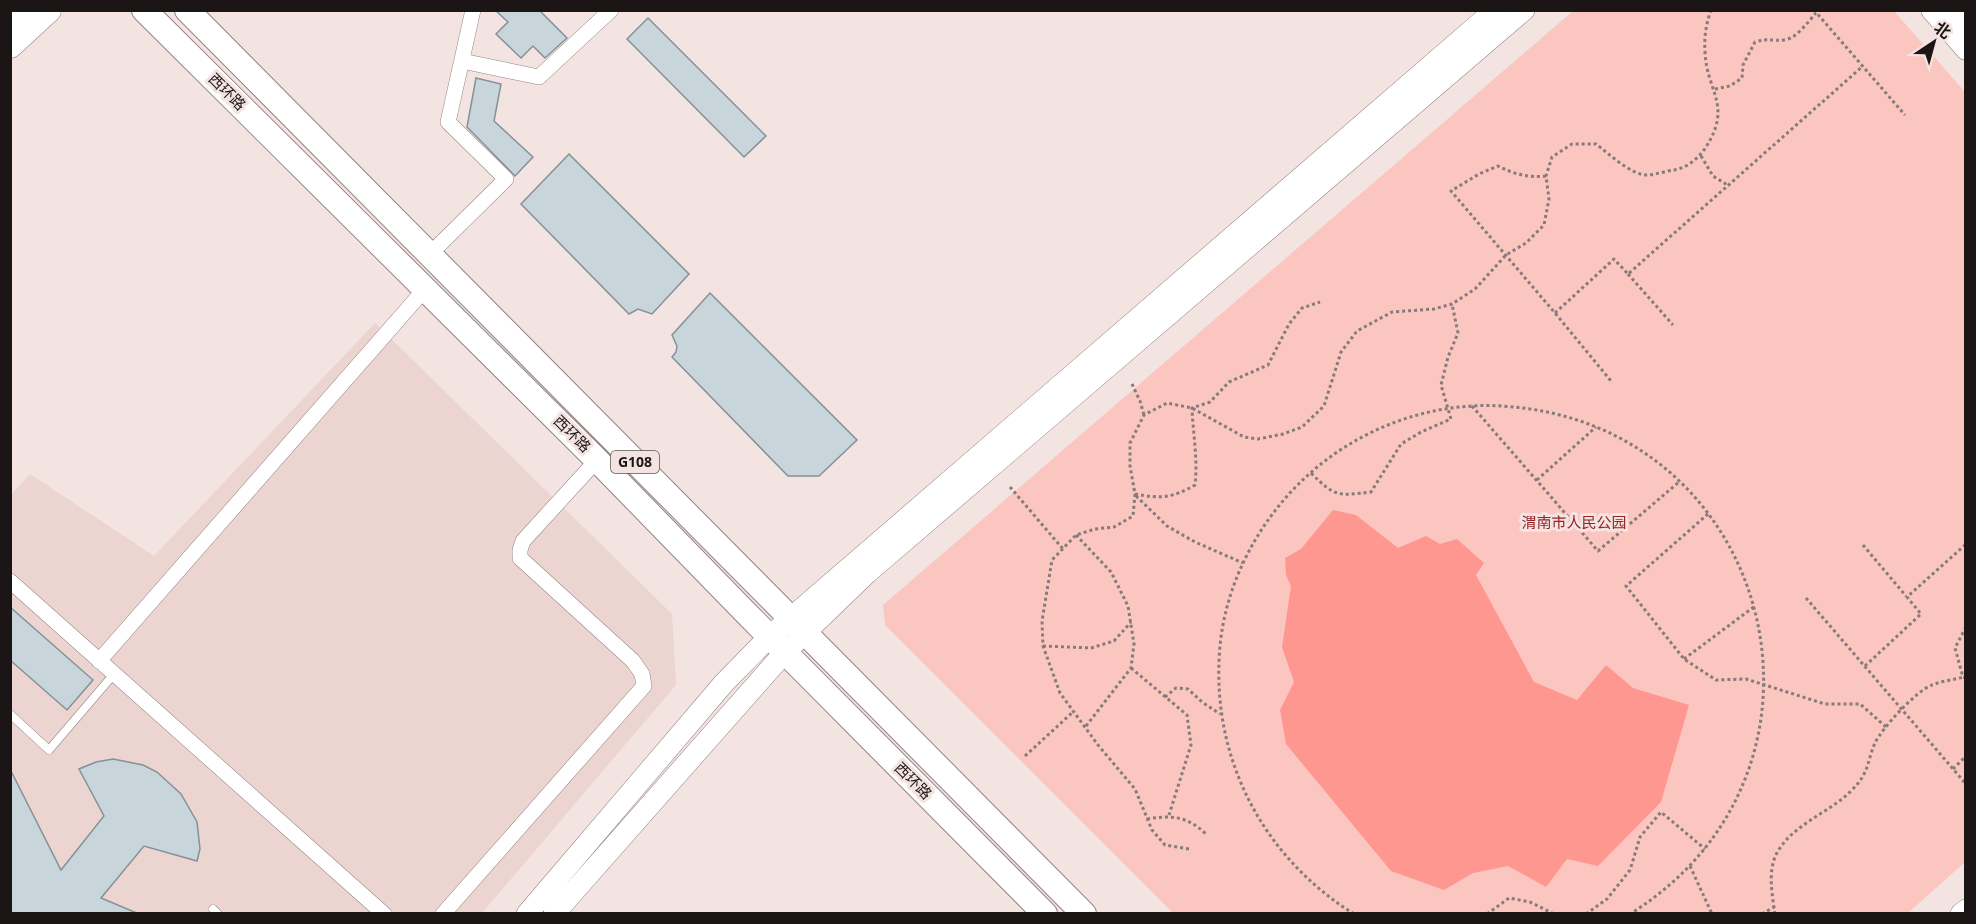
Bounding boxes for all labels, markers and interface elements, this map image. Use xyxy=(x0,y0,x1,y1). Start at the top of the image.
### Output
north arrow xyxy=(1904,12,1964,72)
text: 北 xyxy=(1930,16,1956,43)
street label: 西环路 xyxy=(205,68,251,114)
street label: 西环路 xyxy=(550,410,596,456)
road number: G108 xyxy=(611,451,659,473)
park label: 渭南市人民公园 xyxy=(1521,512,1627,532)
street label: 西环路 xyxy=(891,757,937,803)

